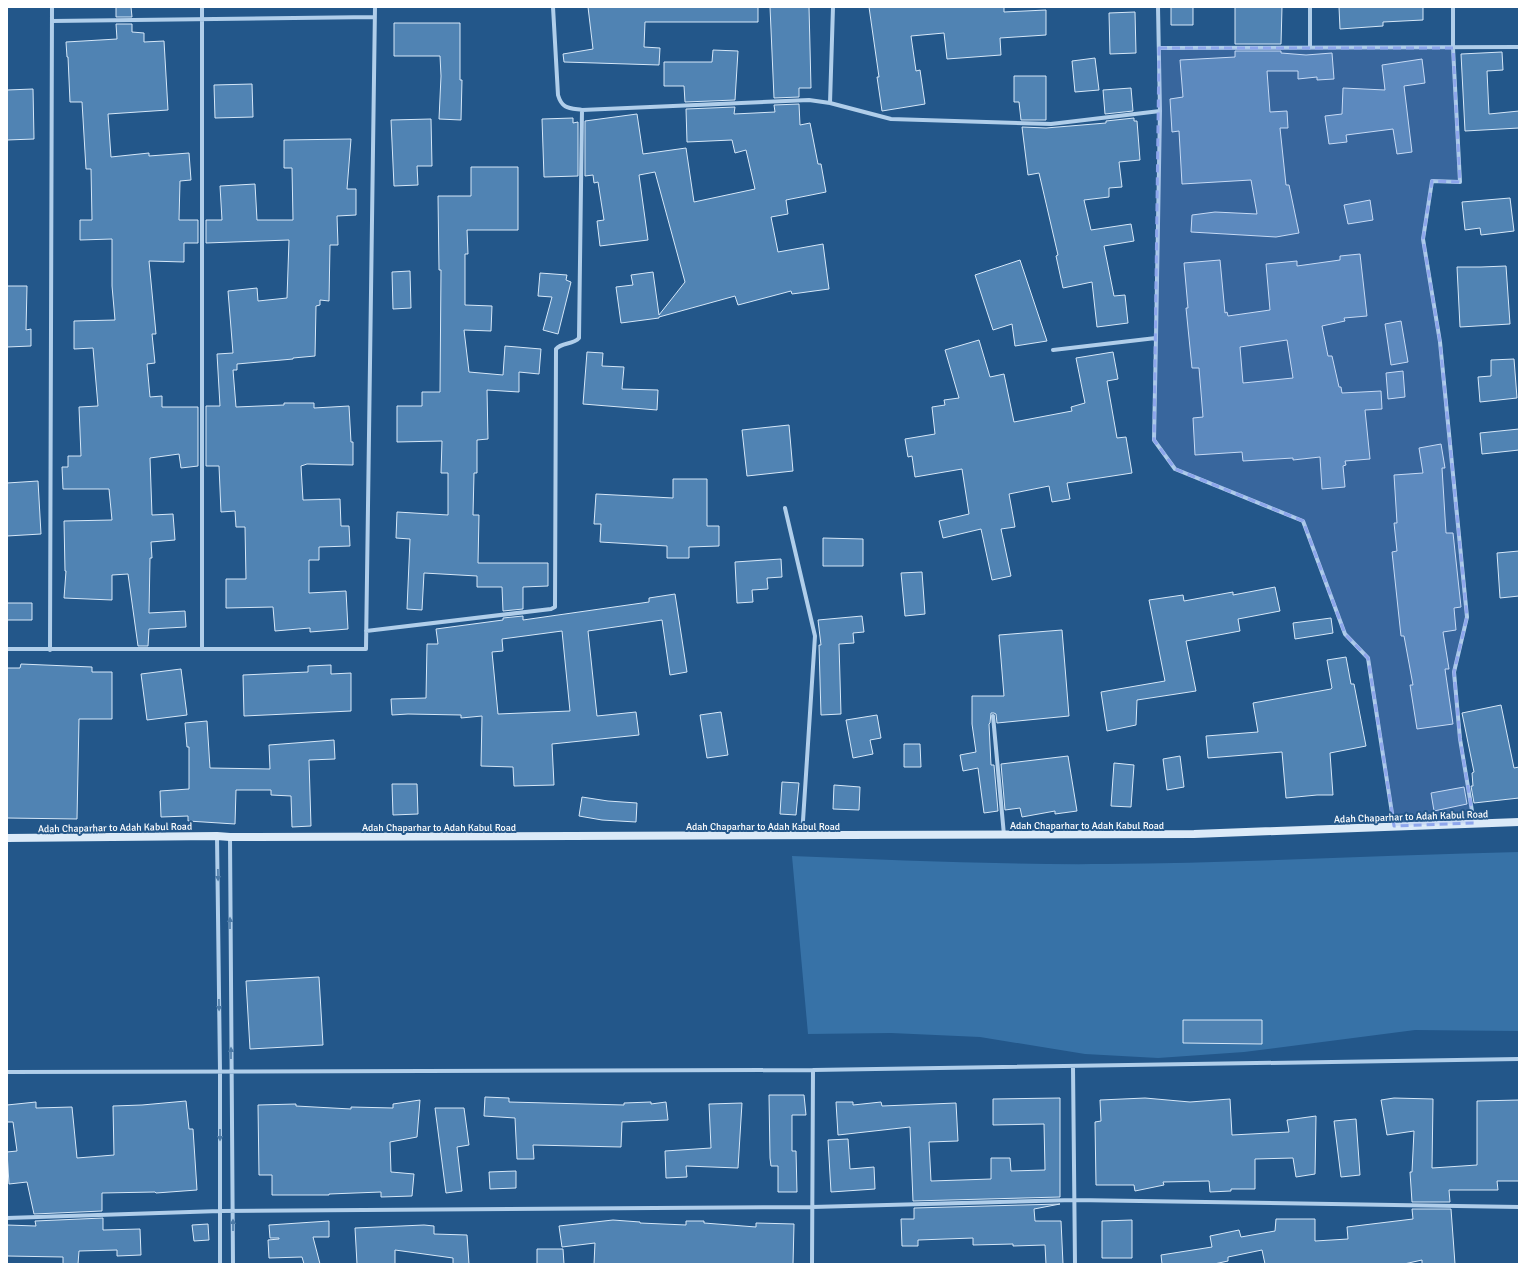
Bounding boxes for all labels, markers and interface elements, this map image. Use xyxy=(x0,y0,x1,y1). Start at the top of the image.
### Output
street label: Adah Chaparhar to Adah Kabul Road xyxy=(1334,808,1488,826)
street label: Adah Chaparhar to Adah Kabul Road xyxy=(1010,820,1164,832)
street label: Adah Chaparhar to Adah Kabul Road xyxy=(38,821,192,835)
street label: Adah Chaparhar to Adah Kabul Road xyxy=(686,821,840,833)
street label: Adah Chaparhar to Adah Kabul Road xyxy=(362,822,516,834)
one-way arrow xyxy=(215,869,221,882)
one-way arrow xyxy=(227,916,233,929)
one-way arrow xyxy=(216,999,222,1012)
one-way arrow xyxy=(228,1046,234,1059)
one-way arrow xyxy=(217,1129,223,1142)
one-way arrow xyxy=(230,1218,236,1231)

